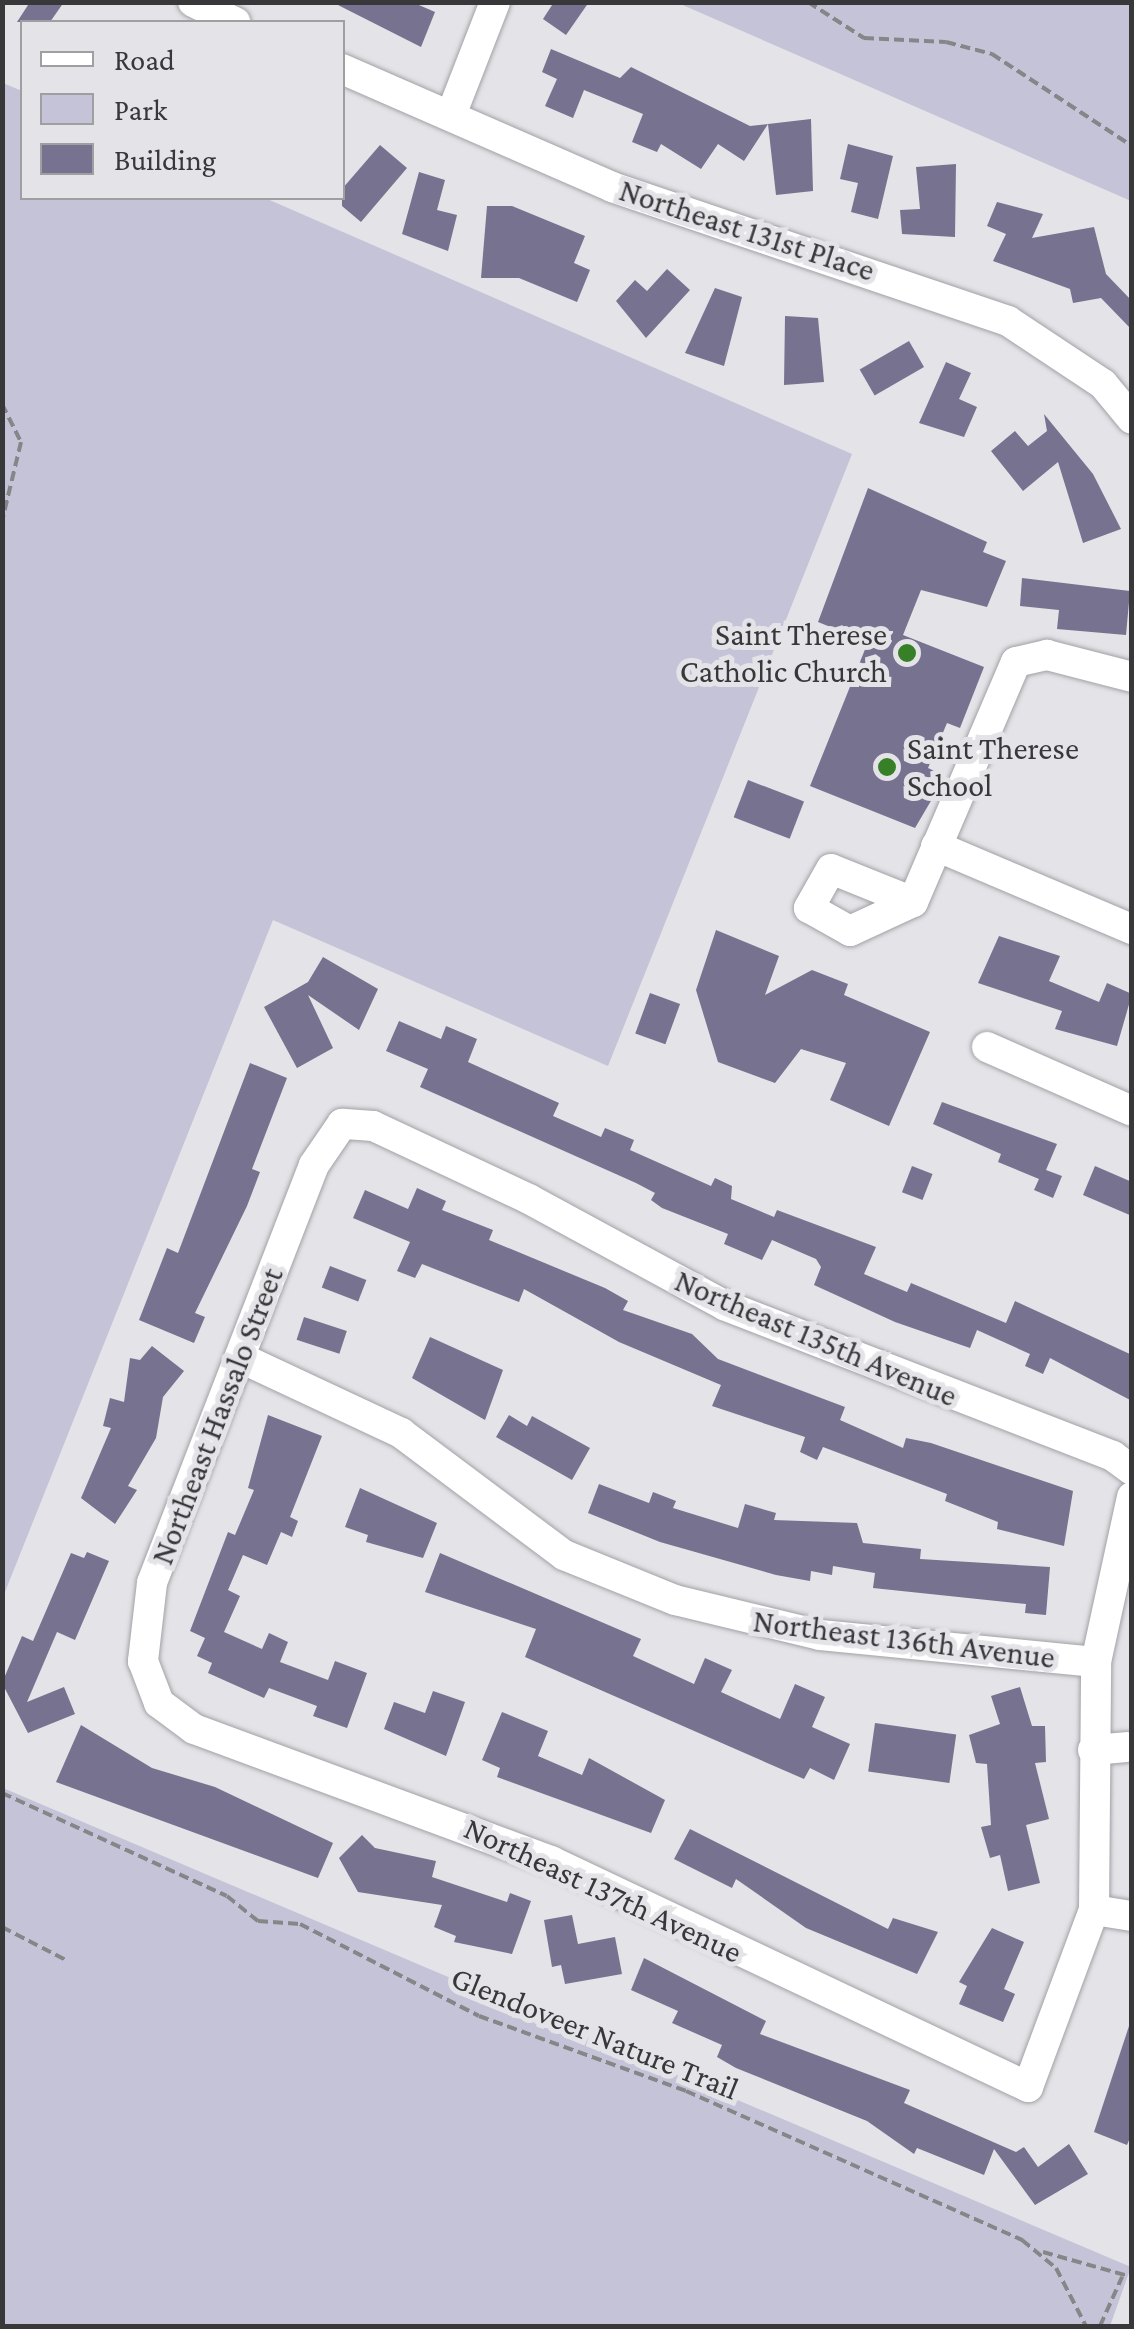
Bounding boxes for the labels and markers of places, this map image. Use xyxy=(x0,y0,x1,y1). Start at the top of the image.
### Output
place label: Saint Therese Catholic Church xyxy=(680,616,887,691)
marker: Saint Therese Catholic Church xyxy=(896,642,918,664)
place label: Saint Therese School xyxy=(907,730,1079,805)
marker: Saint Therese School xyxy=(876,756,898,778)

